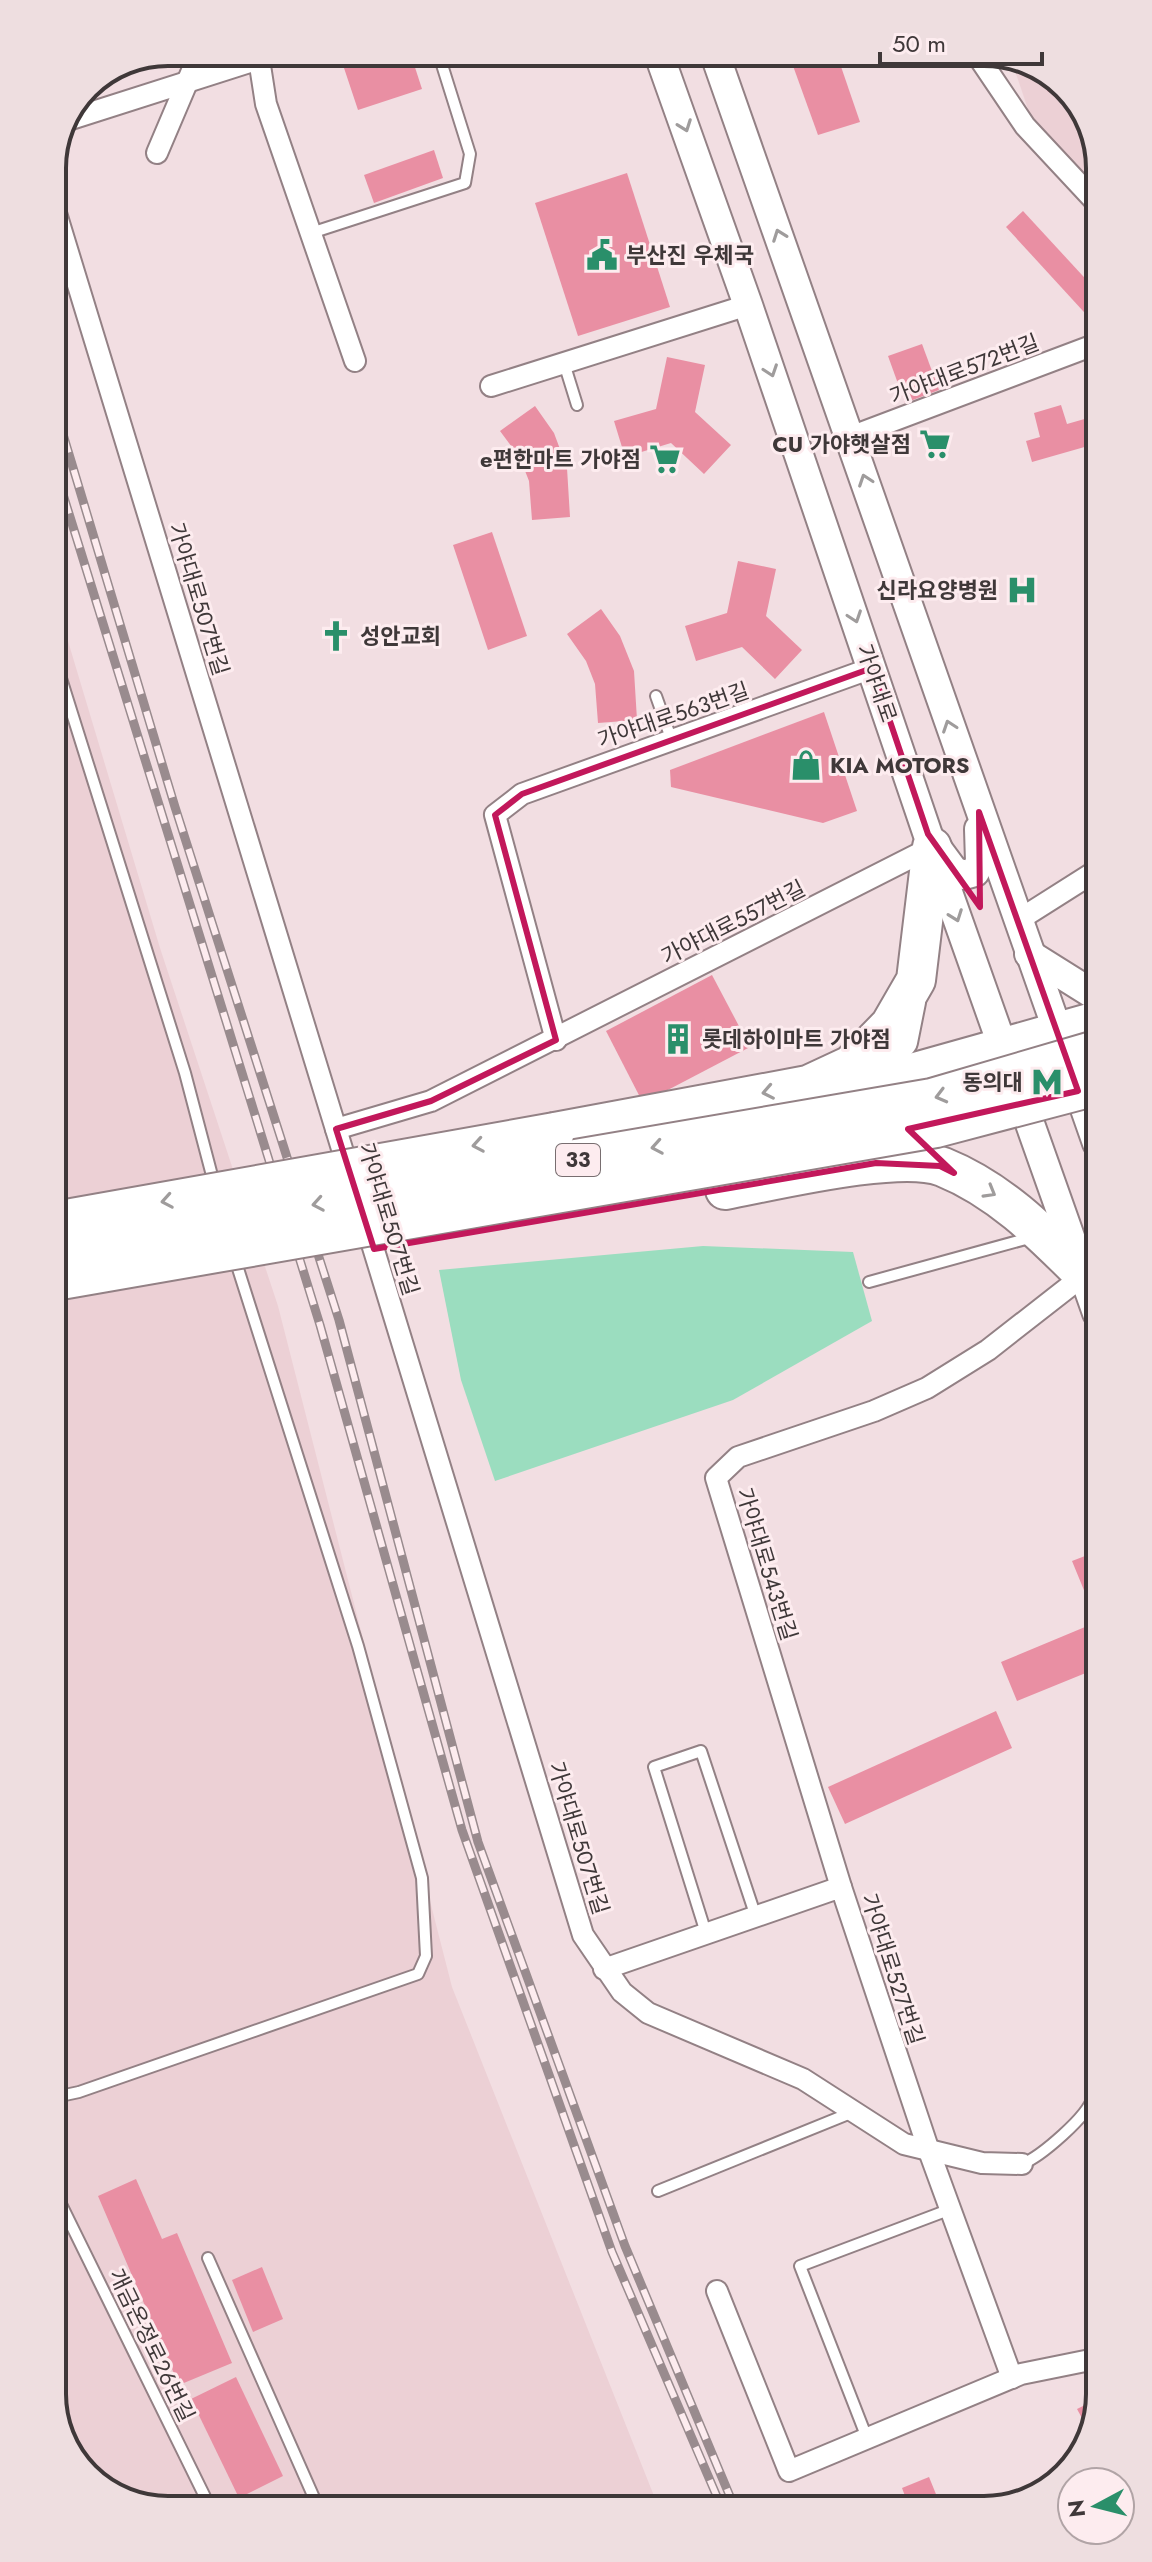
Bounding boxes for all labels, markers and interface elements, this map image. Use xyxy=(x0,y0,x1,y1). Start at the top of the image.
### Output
scale bar xyxy=(880,16,1042,66)
text: 50 m xyxy=(892,26,946,61)
one-way arrow xyxy=(675,118,691,132)
one-way arrow xyxy=(772,229,788,243)
public building icon: 부산진 우체국 xyxy=(585,238,619,272)
place label: 부산진 우체국 xyxy=(626,239,754,271)
street label: 가야대로572번길 xyxy=(885,326,1043,412)
one-way arrow xyxy=(761,363,777,377)
supermarket icon: CU 가야햇살점 xyxy=(918,427,952,461)
place label: CU 가야햇살점 xyxy=(772,428,911,460)
supermarket icon: e편한마트 가야점 xyxy=(648,442,682,476)
place label: e편한마트 가야점 xyxy=(480,443,641,475)
one-way arrow xyxy=(858,474,874,488)
street label: 가야대로507번길 xyxy=(161,518,237,680)
hospital icon: 신라요양병원 xyxy=(1005,573,1039,607)
place label: 신라요양병원 xyxy=(877,574,998,606)
one-way arrow xyxy=(845,609,861,623)
church icon: 성안교회 xyxy=(319,619,353,653)
place label: 성안교회 xyxy=(360,620,441,652)
street label: 가야대로 xyxy=(849,640,905,726)
street label: 가야대로563번길 xyxy=(593,674,753,756)
one-way arrow xyxy=(943,720,959,734)
shop icon: KIA MOTORS xyxy=(789,748,823,782)
place label: KIA MOTORS xyxy=(830,749,969,781)
street label: 가야대로557번길 xyxy=(655,872,811,972)
one-way arrow xyxy=(947,908,963,922)
building icon: 롯데하이마트 가야점 xyxy=(661,1022,695,1056)
place label: 롯데하이마트 가야점 xyxy=(702,1023,891,1055)
metro station icon: 동의대 xyxy=(1030,1065,1064,1099)
place label: 동의대 xyxy=(962,1066,1023,1098)
one-way arrow xyxy=(761,1083,775,1100)
one-way arrow xyxy=(934,1086,948,1103)
one-way arrow xyxy=(471,1136,485,1153)
one-way arrow xyxy=(651,1137,664,1154)
street label: 가야대로507번길 xyxy=(351,1138,427,1300)
road number: 33 xyxy=(556,1144,600,1176)
one-way arrow xyxy=(981,1182,995,1198)
one-way arrow xyxy=(160,1191,174,1208)
one-way arrow xyxy=(311,1194,325,1211)
street label: 가야대로543번길 xyxy=(729,1483,805,1645)
street label: 가야대로507번길 xyxy=(541,1757,617,1919)
street label: 가야대로527번길 xyxy=(853,1889,933,2049)
street label: 개금온정로26번길 xyxy=(101,2263,203,2427)
north arrow xyxy=(1056,2466,1136,2546)
text: N xyxy=(1059,2498,1093,2519)

